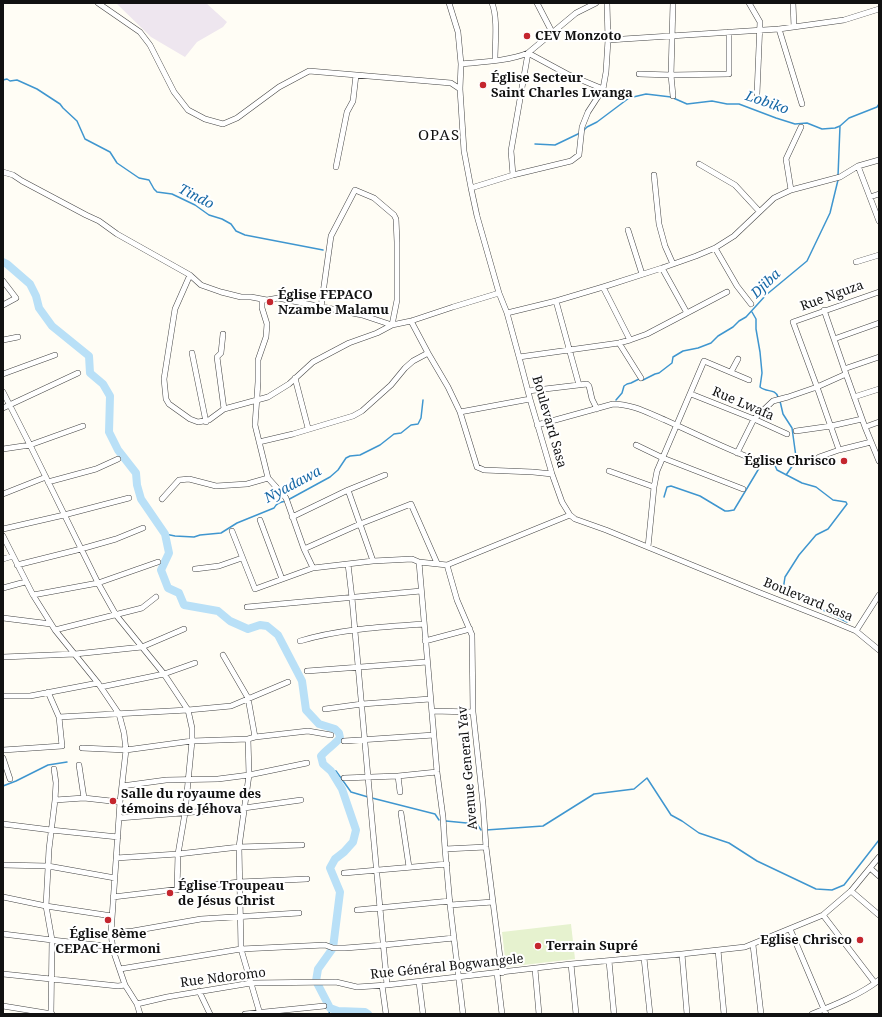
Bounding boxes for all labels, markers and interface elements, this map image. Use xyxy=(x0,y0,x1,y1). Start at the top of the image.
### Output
place label: CEV Monzoto xyxy=(535,28,622,44)
marker: CEV Monzoto xyxy=(522,31,532,41)
place label: Église Secteur Saint Charles Lwanga xyxy=(491,70,633,101)
marker: Église Secteur Saint Charles Lwanga xyxy=(478,80,488,90)
water label: Lobiko xyxy=(743,88,791,118)
district label: OPAS xyxy=(418,127,460,145)
water label: Tindo xyxy=(176,181,216,213)
water label: Djiba xyxy=(748,266,784,302)
street label: Rue Nguza xyxy=(798,277,866,315)
place label: Église FEPACO Nzambe Malamu xyxy=(278,287,389,318)
marker: Église FEPACO Nzambe Malamu xyxy=(265,297,275,307)
street label: Boulevard Sasa xyxy=(528,374,570,470)
street label: Rue Lwafa xyxy=(710,384,776,424)
place label: Église Chrisco xyxy=(744,453,836,469)
marker: Église Chrisco xyxy=(839,456,849,466)
water label: Nyadawa xyxy=(262,463,324,507)
street label: Boulevard Sasa xyxy=(761,575,855,625)
street label: Avenue General Yav xyxy=(455,705,481,831)
place label: Salle du royaume des témoins de Jéhova xyxy=(121,786,261,817)
marker: Salle du royaume des témoins de Jéhova xyxy=(108,796,118,806)
place label: Église Troupeau de Jésus Christ xyxy=(178,878,284,909)
marker: Église Troupeau de Jésus Christ xyxy=(165,888,175,898)
marker: Église 8ème CEPAC Hermoni xyxy=(103,915,113,925)
place label: Église 8ème CEPAC Hermoni xyxy=(55,926,161,957)
place label: Eglise Chrisco xyxy=(760,932,852,948)
marker: Eglise Chrisco xyxy=(855,935,865,945)
place label: Terrain Supré xyxy=(546,938,638,954)
marker: Terrain Supré xyxy=(533,941,543,951)
street label: Rue Général Bogwangele xyxy=(370,951,524,983)
street label: Rue Ndoromo xyxy=(179,965,267,991)

